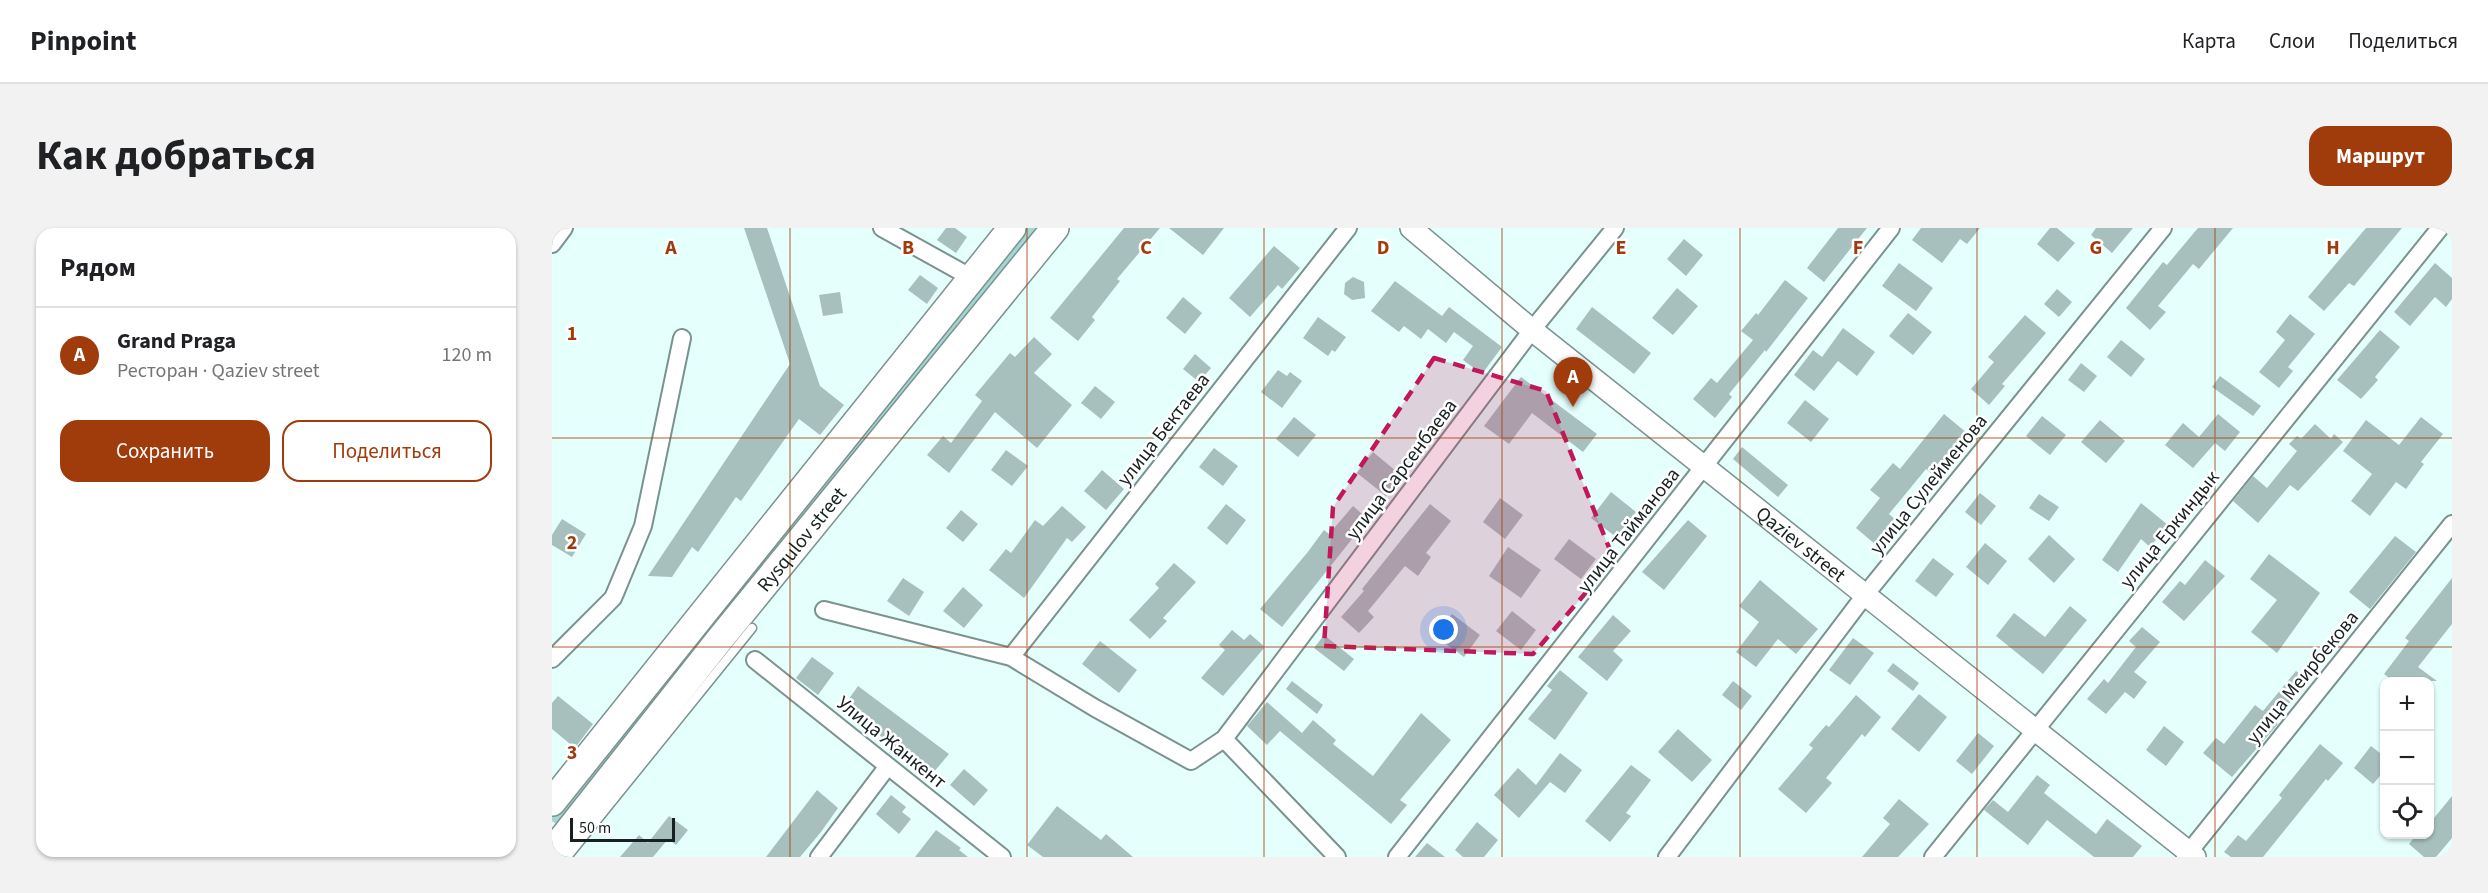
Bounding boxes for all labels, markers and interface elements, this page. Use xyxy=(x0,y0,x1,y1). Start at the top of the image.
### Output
text: Pinpoint xyxy=(30,21,137,61)
text: Карта xyxy=(2182,26,2236,56)
text: Слои xyxy=(2269,26,2315,56)
text: Поделиться xyxy=(2348,26,2458,56)
text: Как добраться xyxy=(36,126,316,186)
button: Маршрут xyxy=(2309,126,2452,186)
text: A xyxy=(664,234,677,262)
text: B xyxy=(902,234,914,262)
text: C xyxy=(1140,234,1152,262)
text: D xyxy=(1377,234,1389,262)
text: E xyxy=(1616,234,1626,262)
text: F xyxy=(1853,234,1863,262)
text: G xyxy=(2090,234,2102,262)
text: H xyxy=(2326,234,2340,262)
text: Рядом xyxy=(60,249,136,286)
text: 1 xyxy=(567,320,577,348)
text: Grand Praga xyxy=(117,325,236,357)
text: A xyxy=(74,341,85,369)
text: 120 m xyxy=(442,341,492,369)
text: Ресторан · Qaziev street xyxy=(117,357,320,385)
pin: A xyxy=(1554,358,1592,407)
street label: улица Бектаева xyxy=(1111,367,1217,492)
street label: улица Сарсенбаева xyxy=(1340,393,1464,546)
street label: улица Сулейменова xyxy=(1863,408,1994,561)
button: Сохранить xyxy=(60,420,270,482)
button: Поделиться xyxy=(282,420,492,482)
street label: улица Тайманова xyxy=(1571,462,1687,599)
street label: улица Еркиндык xyxy=(2113,465,2226,595)
street label: Rysqulov street xyxy=(751,481,854,598)
street label: Qaziev street xyxy=(1749,500,1852,589)
text: 2 xyxy=(567,529,577,557)
street label: улица Меирбекова xyxy=(2240,605,2365,750)
your location xyxy=(1429,615,1458,644)
map controls xyxy=(2380,677,2434,839)
button: + xyxy=(2380,677,2434,731)
street label: Улица Жанкент xyxy=(831,690,952,796)
button: − xyxy=(2380,731,2434,785)
text: 3 xyxy=(567,739,577,767)
button: locate xyxy=(2380,785,2434,839)
scale bar xyxy=(570,815,675,842)
text: 50 m xyxy=(579,817,611,839)

